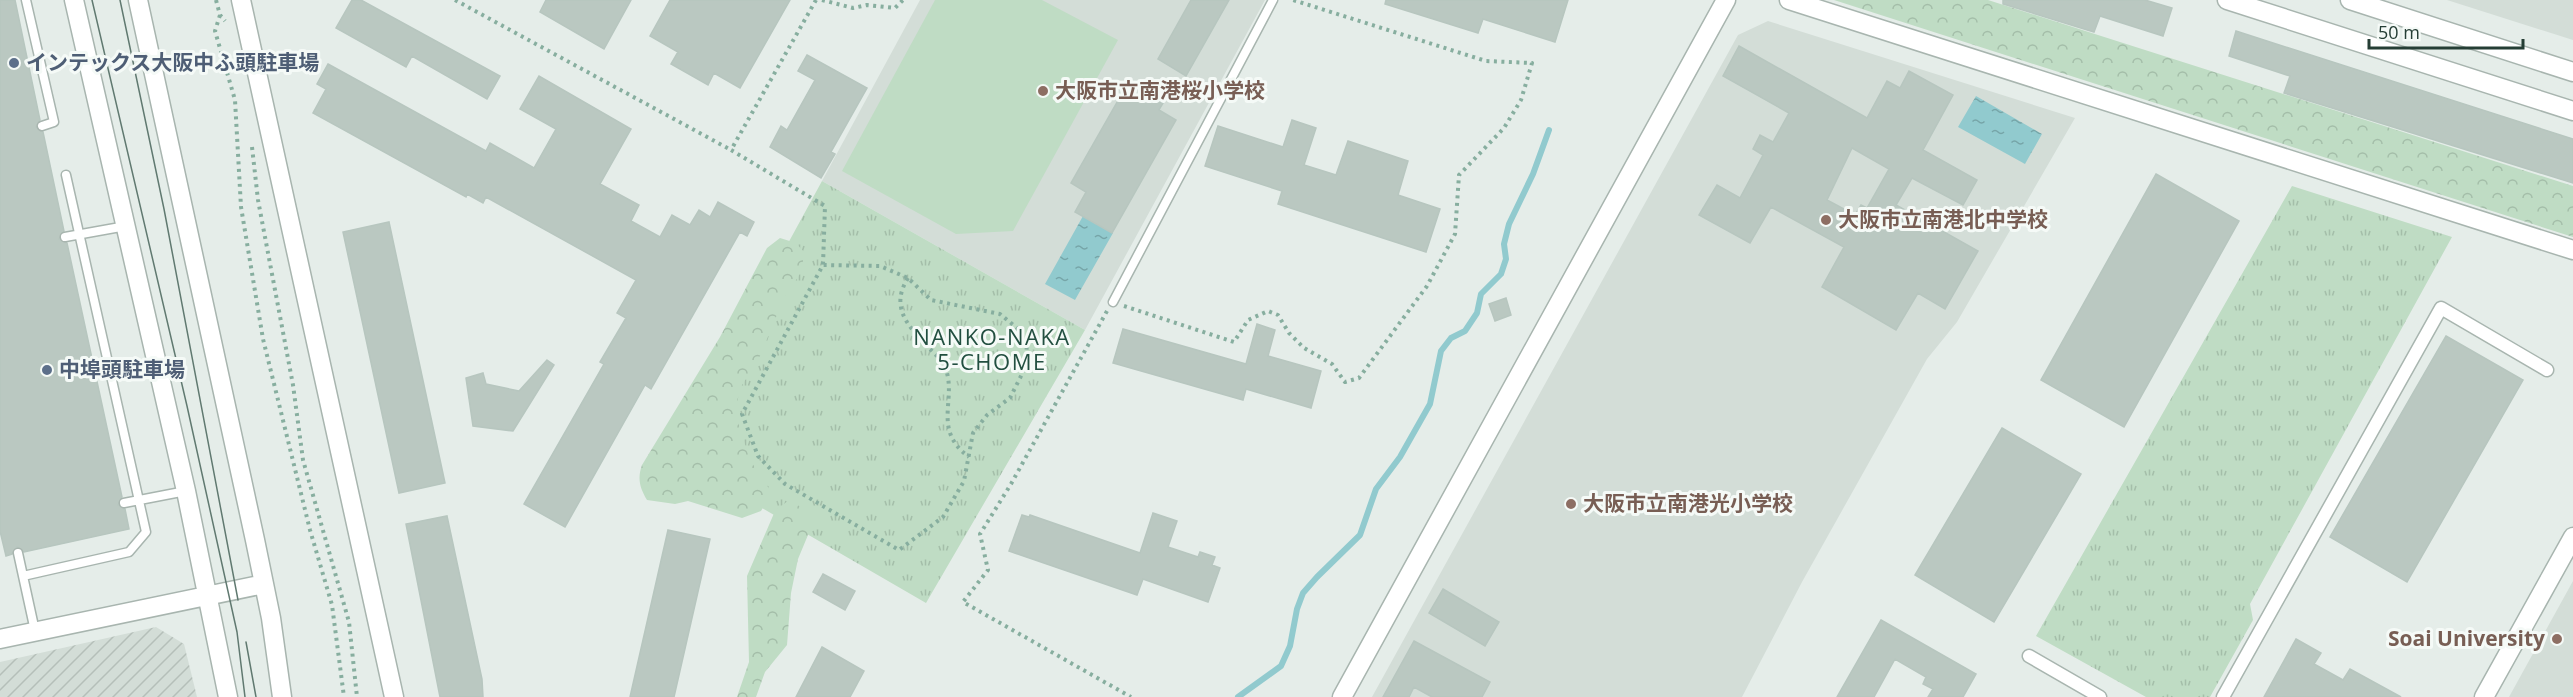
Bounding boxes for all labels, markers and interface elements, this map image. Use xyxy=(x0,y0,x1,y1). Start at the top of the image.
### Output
scale bar xyxy=(2369,12,2524,50)
text: 50 m xyxy=(2378,20,2420,44)
place label: インテックス大阪中ふ頭駐車場 xyxy=(26,48,319,76)
marker: インテックス大阪中ふ頭駐車場 xyxy=(7,56,21,70)
place label: 大阪市立南港桜小学校 xyxy=(1055,76,1265,104)
marker: 大阪市立南港桜小学校 xyxy=(1036,84,1050,98)
place label: 大阪市立南港北中学校 xyxy=(1838,205,2048,233)
marker: 大阪市立南港北中学校 xyxy=(1819,213,1833,227)
district label: NANKO-NAKA 5-CHOME xyxy=(913,321,1071,376)
place label: 中埠頭駐車場 xyxy=(59,355,185,383)
marker: 中埠頭駐車場 xyxy=(40,363,54,377)
place label: 大阪市立南港光小学校 xyxy=(1583,489,1793,517)
marker: 大阪市立南港光小学校 xyxy=(1564,497,1578,511)
place label: Soai University xyxy=(2388,624,2545,652)
marker: Soai University xyxy=(2550,632,2564,646)

